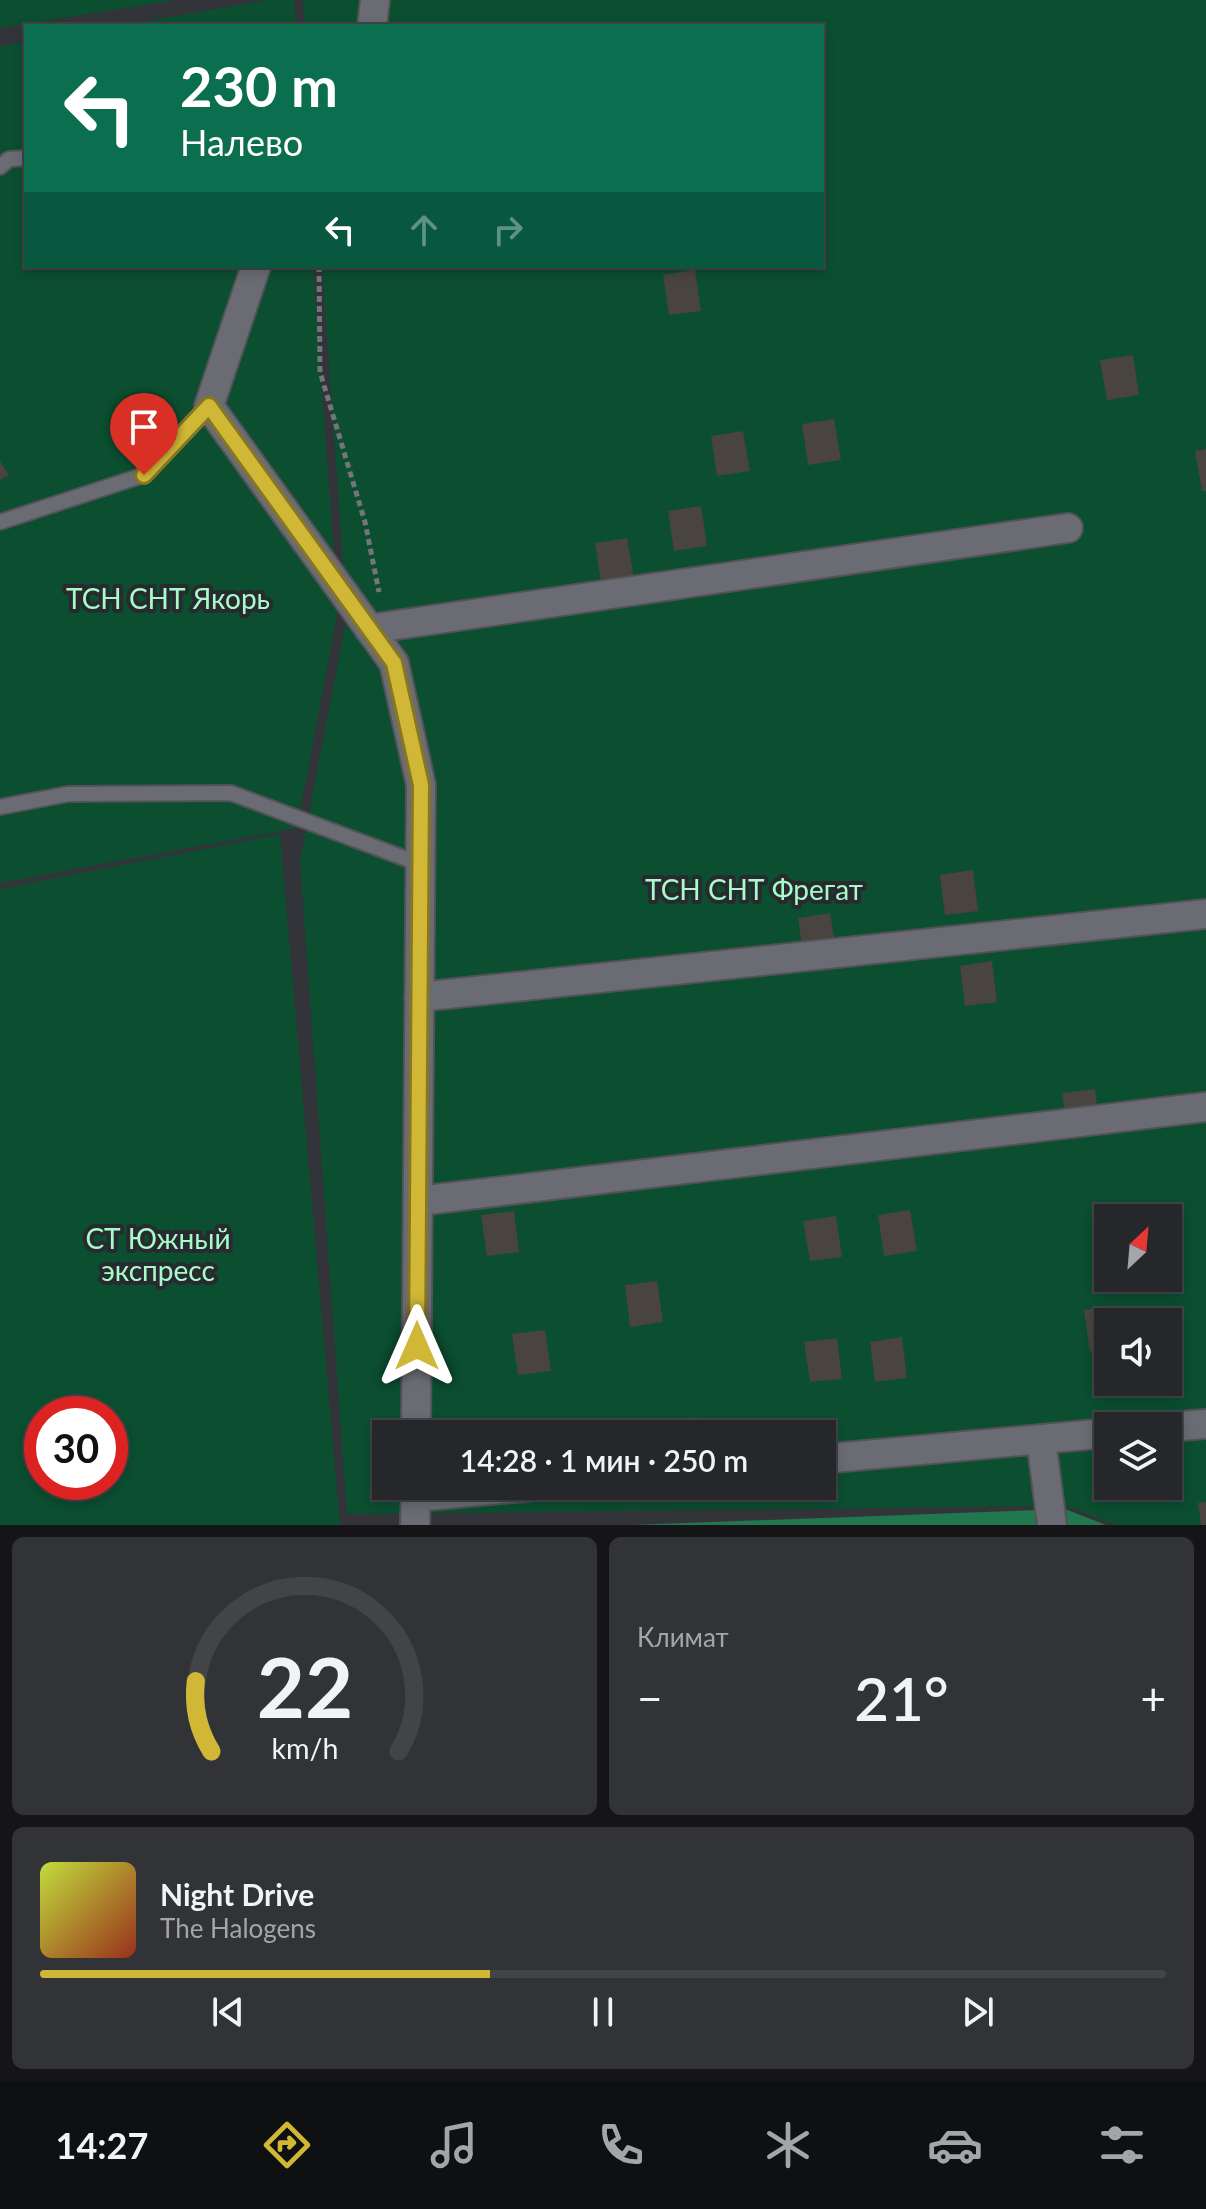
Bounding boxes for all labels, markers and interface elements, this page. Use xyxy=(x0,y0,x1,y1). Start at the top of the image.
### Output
text: 230 m xyxy=(180,52,338,119)
icon: left xyxy=(48,56,152,160)
text: Налево xyxy=(180,120,303,164)
icon: left xyxy=(318,208,362,252)
icon: ahead xyxy=(402,208,446,252)
icon: right xyxy=(486,208,530,252)
pin xyxy=(110,393,178,475)
icon: arrive xyxy=(122,405,166,449)
park label: ТСН СНТ Якорь xyxy=(66,581,270,615)
park label: ТСН СНТ Фрегат xyxy=(645,872,863,906)
north arrow xyxy=(1094,1204,1182,1292)
map controls xyxy=(1094,1204,1182,1500)
park label: СТ Южный экспресс xyxy=(85,1221,231,1287)
position arrow xyxy=(375,1304,459,1388)
button: sound xyxy=(1094,1308,1182,1396)
speed limit sign: 30 xyxy=(24,1396,128,1500)
button: layers xyxy=(1094,1412,1182,1500)
text: 14:28 · 1 мин · 250 m xyxy=(460,1442,748,1478)
text: Климат xyxy=(637,1621,729,1653)
text: 22 xyxy=(256,1636,353,1736)
text: 21° xyxy=(854,1662,949,1734)
text: − xyxy=(637,1672,663,1724)
text: + xyxy=(1140,1672,1166,1724)
text: km/h xyxy=(271,1731,338,1765)
text: Night Drive xyxy=(160,1876,314,1912)
text: The Halogens xyxy=(160,1912,316,1944)
icon: previous xyxy=(206,1990,250,2034)
icon: pause xyxy=(581,1990,625,2034)
icon: next xyxy=(956,1990,1000,2034)
icon: directions xyxy=(259,2117,315,2173)
icon: music xyxy=(426,2117,482,2173)
icon: phone xyxy=(593,2117,649,2173)
icon: climate xyxy=(760,2117,816,2173)
icon: car xyxy=(927,2117,983,2173)
icon: filters xyxy=(1094,2117,1150,2173)
text: 14:27 xyxy=(56,2123,148,2167)

